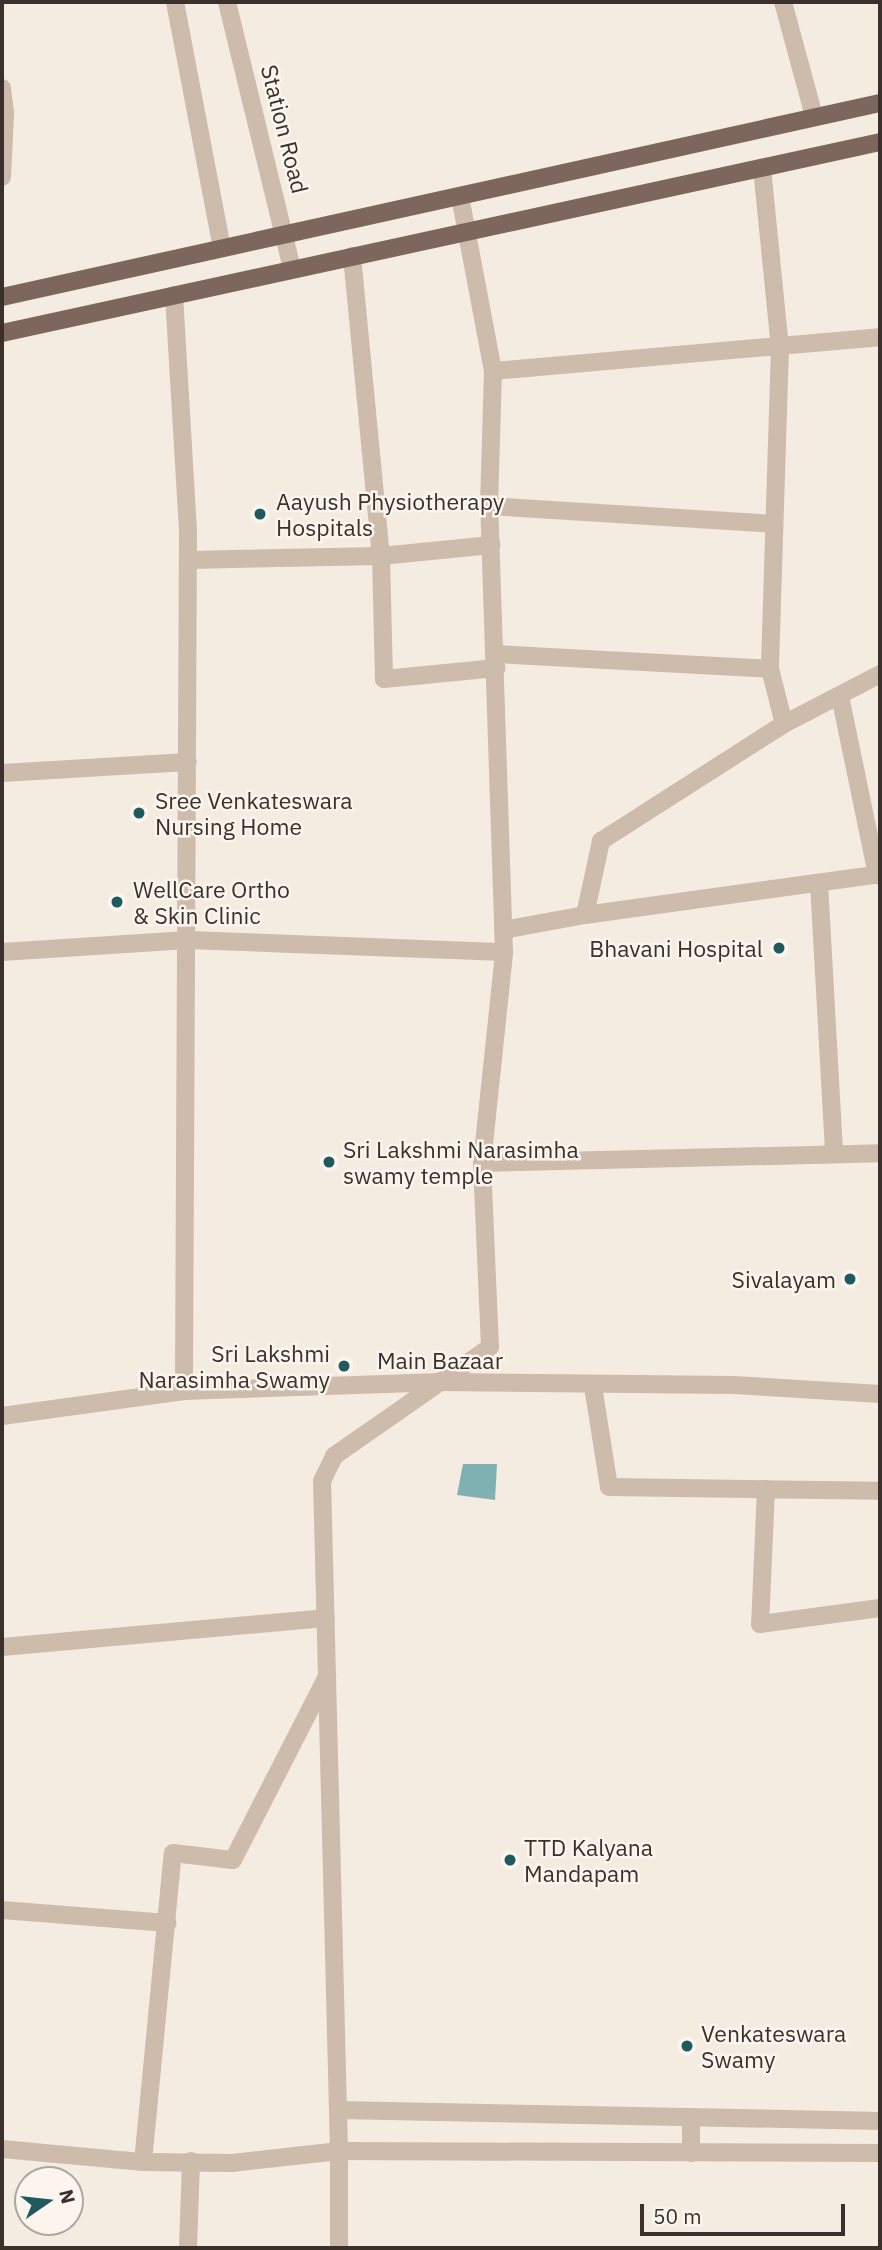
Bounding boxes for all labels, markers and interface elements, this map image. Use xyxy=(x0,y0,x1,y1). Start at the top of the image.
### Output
street label: Station Road xyxy=(256,62,314,196)
place label: Aayush Physiotherapy Hospitals xyxy=(276,487,504,541)
marker: Aayush Physiotherapy Hospitals xyxy=(250,504,270,524)
place label: Sree Venkateswara Nursing Home xyxy=(155,786,353,840)
marker: Sree Venkateswara Nursing Home xyxy=(129,803,149,823)
place label: WellCare Ortho & Skin Clinic xyxy=(133,875,290,929)
marker: WellCare Ortho & Skin Clinic xyxy=(107,892,127,912)
place label: Bhavani Hospital xyxy=(589,934,763,962)
marker: Bhavani Hospital xyxy=(769,938,789,958)
place label: Sri Lakshmi Narasimha swamy temple xyxy=(343,1135,579,1189)
marker: Sri Lakshmi Narasimha swamy temple xyxy=(321,1154,337,1170)
place label: Sivalayam xyxy=(732,1265,836,1293)
marker: Sivalayam xyxy=(842,1271,858,1287)
place label: Sri Lakshmi Narasimha Swamy xyxy=(139,1339,330,1393)
street label: Main Bazaar xyxy=(377,1346,503,1374)
marker: Sri Lakshmi Narasimha Swamy xyxy=(336,1358,352,1374)
place label: TTD Kalyana Mandapam xyxy=(524,1833,653,1887)
marker: TTD Kalyana Mandapam xyxy=(502,1852,518,1868)
place label: Venkateswara Swamy xyxy=(701,2019,846,2073)
marker: Venkateswara Swamy xyxy=(679,2038,695,2054)
north arrow xyxy=(14,2166,84,2236)
text: N xyxy=(54,2187,81,2206)
scale bar xyxy=(644,2190,849,2234)
text: 50 m xyxy=(653,2202,702,2230)

